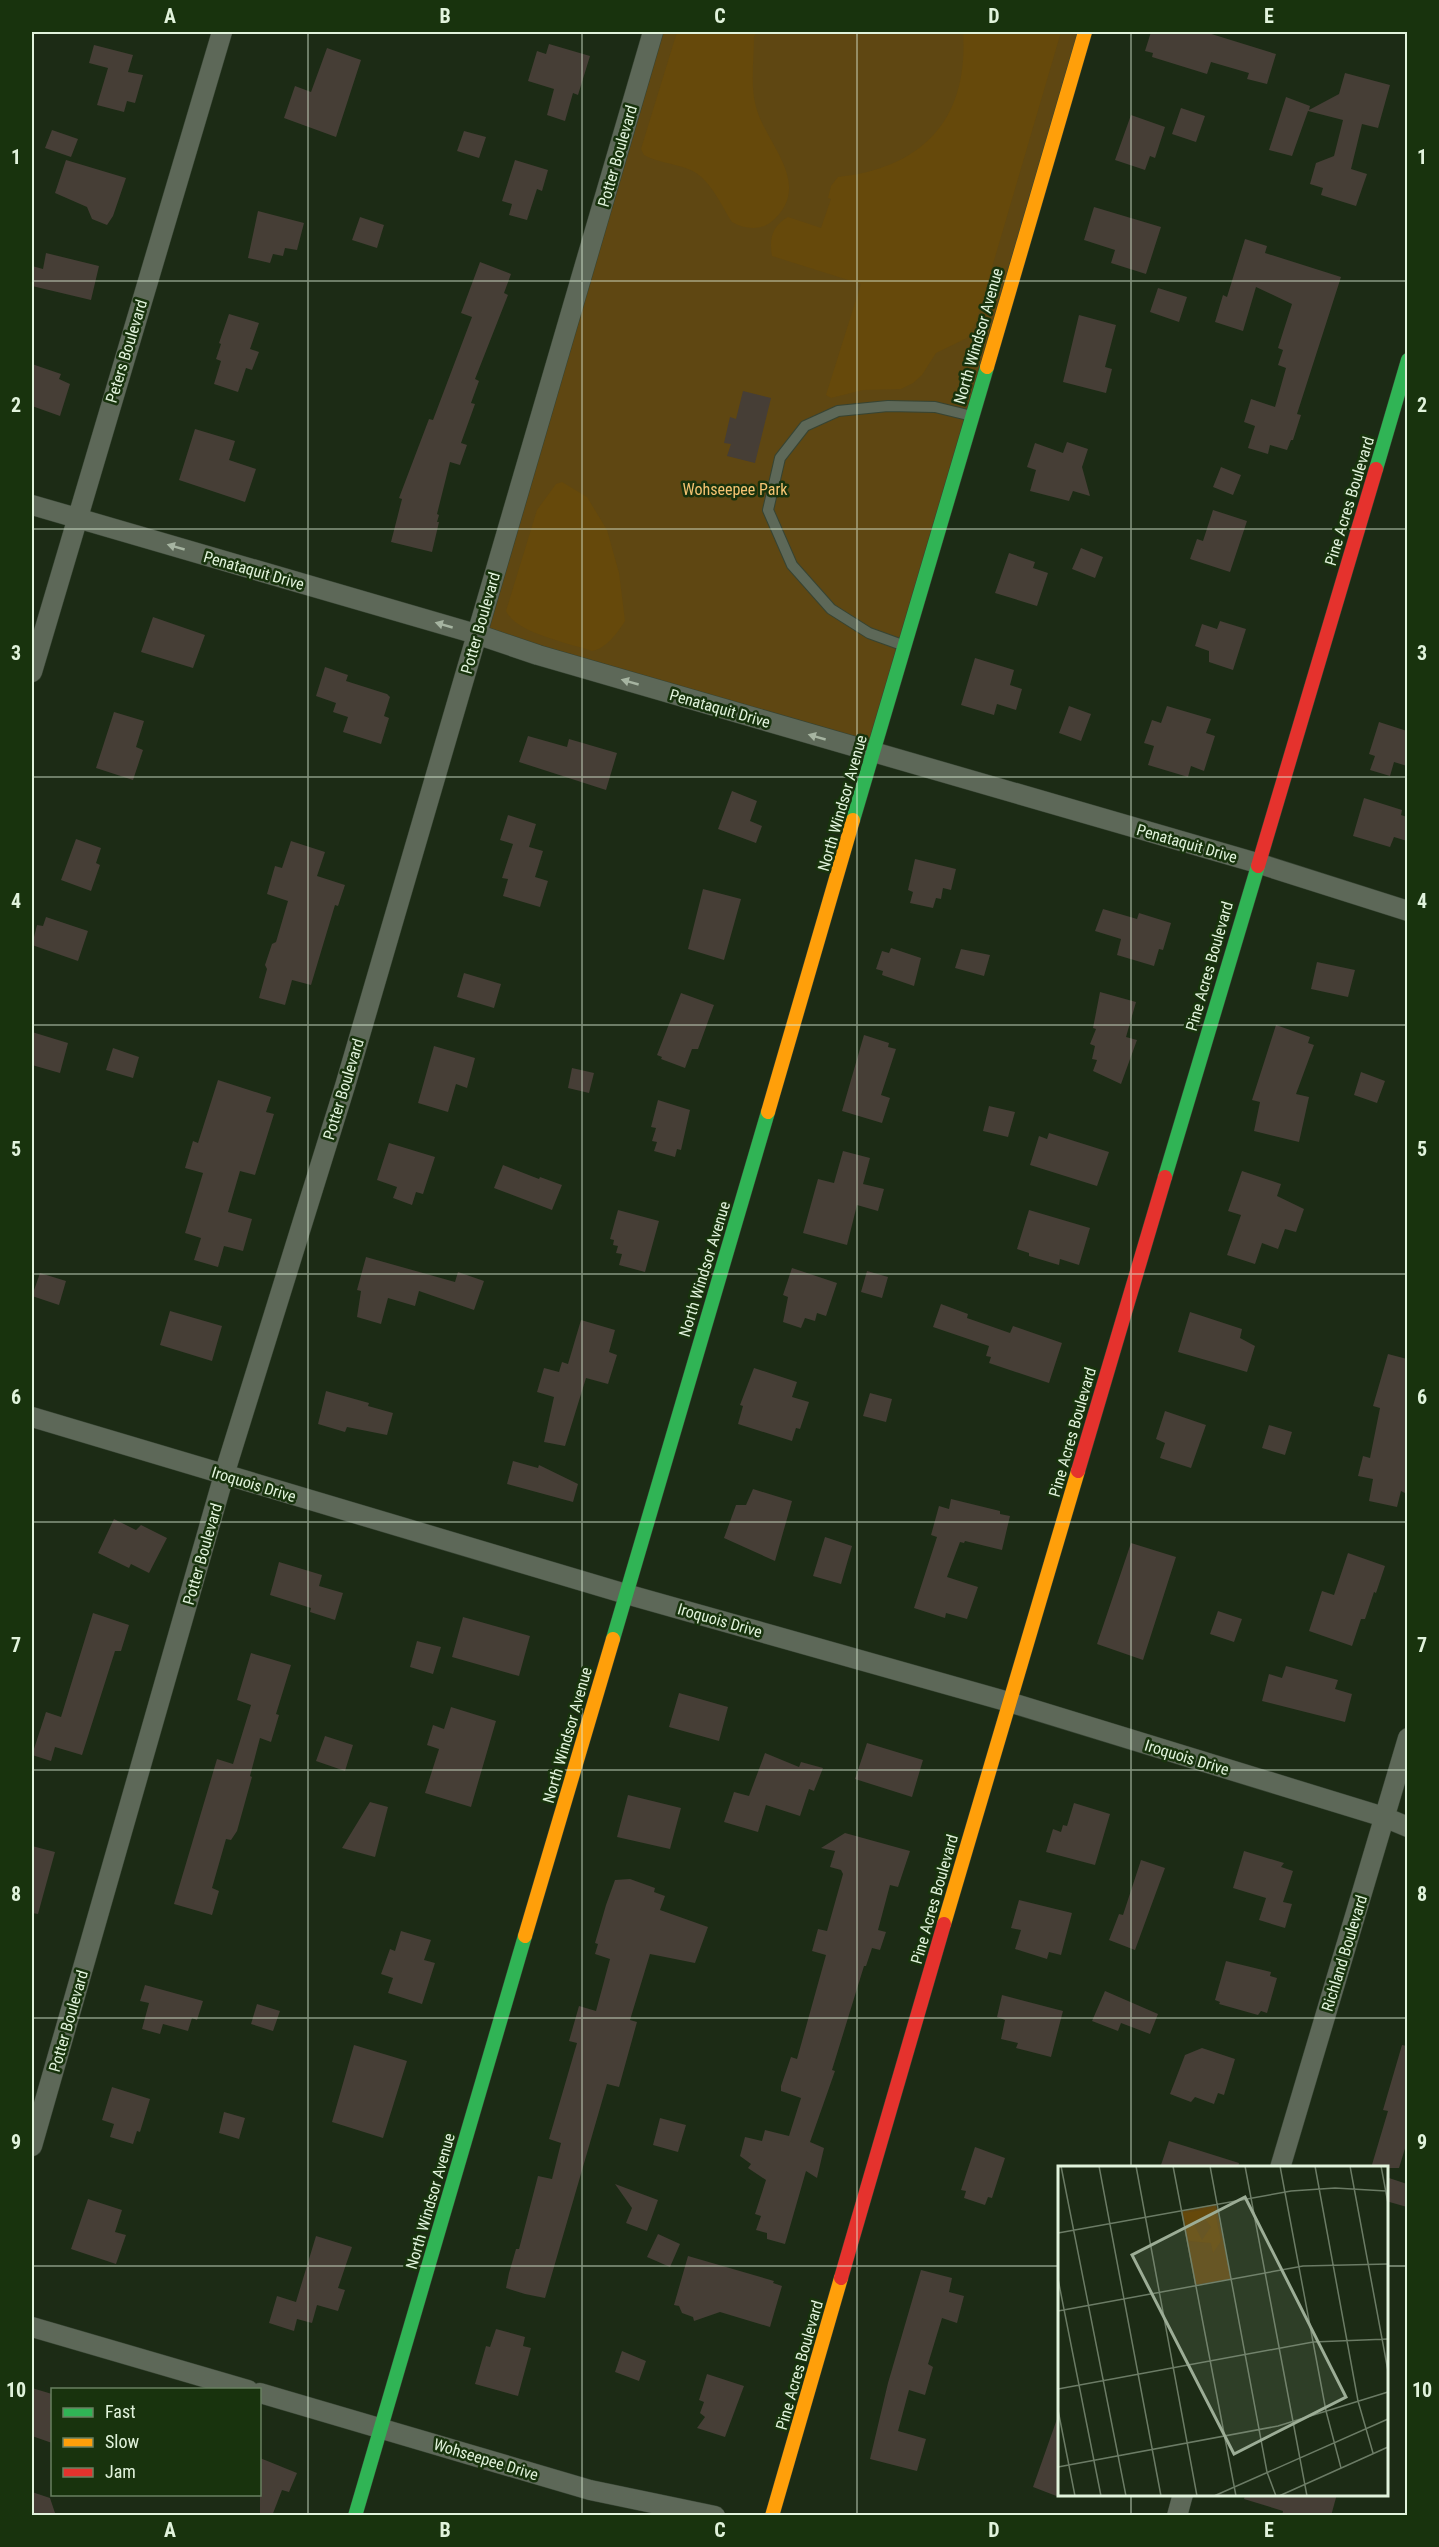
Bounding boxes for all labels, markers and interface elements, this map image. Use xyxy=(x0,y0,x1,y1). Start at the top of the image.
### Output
text: A xyxy=(164,4,176,28)
text: B xyxy=(439,4,451,28)
text: C xyxy=(714,4,726,28)
text: D xyxy=(988,4,1000,28)
text: E xyxy=(1264,4,1274,28)
street label: Potter Boulevard xyxy=(594,103,641,209)
text: 1 xyxy=(11,145,21,169)
text: 1 xyxy=(1417,145,1427,169)
street label: North Windsor Avenue xyxy=(950,266,1007,406)
street label: Peters Boulevard xyxy=(102,297,151,405)
text: 2 xyxy=(11,393,21,417)
text: 2 xyxy=(1417,393,1427,417)
street label: Pine Acres Boulevard xyxy=(1321,434,1378,568)
park label: Wohseepee Park xyxy=(682,480,788,499)
one-way arrow xyxy=(167,542,185,551)
street label: Penataquit Drive xyxy=(201,547,306,594)
street label: Potter Boulevard xyxy=(457,570,504,676)
one-way arrow xyxy=(435,620,453,629)
text: 3 xyxy=(11,641,21,665)
text: 3 xyxy=(1417,641,1427,665)
one-way arrow xyxy=(621,677,639,686)
street label: Penataquit Drive xyxy=(667,685,772,732)
one-way arrow xyxy=(808,732,826,741)
street label: North Windsor Avenue xyxy=(814,733,871,873)
street label: Penataquit Drive xyxy=(1134,820,1239,867)
text: 4 xyxy=(11,889,21,913)
text: 4 xyxy=(1417,889,1427,913)
street label: Pine Acres Boulevard xyxy=(1182,899,1237,1033)
street label: Potter Boulevard xyxy=(319,1036,368,1142)
text: 5 xyxy=(11,1137,21,1161)
text: 5 xyxy=(1417,1137,1427,1161)
street label: North Windsor Avenue xyxy=(675,1199,734,1339)
street label: Pine Acres Boulevard xyxy=(1045,1365,1100,1499)
text: 6 xyxy=(11,1385,21,1409)
text: 6 xyxy=(1417,1385,1427,1409)
street label: Iroquois Drive xyxy=(209,1463,298,1506)
street label: Potter Boulevard xyxy=(179,1501,226,1607)
street label: Iroquois Drive xyxy=(675,1599,764,1642)
text: 7 xyxy=(11,1633,21,1657)
text: 7 xyxy=(1417,1633,1427,1657)
street label: North Windsor Avenue xyxy=(539,1665,596,1805)
street label: Iroquois Drive xyxy=(1142,1736,1231,1779)
street label: Pine Acres Boulevard xyxy=(907,1832,962,1966)
text: 8 xyxy=(11,1882,21,1906)
text: 8 xyxy=(1417,1882,1427,1906)
street label: Richland Boulevard xyxy=(1318,1893,1371,2014)
street label: Potter Boulevard xyxy=(45,1968,92,2074)
text: 9 xyxy=(11,2130,21,2154)
text: 9 xyxy=(1417,2130,1427,2154)
street label: North Windsor Avenue xyxy=(402,2131,459,2271)
inset map xyxy=(1058,2166,1388,2496)
street label: Pine Acres Boulevard xyxy=(772,2298,827,2432)
text: 10 xyxy=(6,2378,26,2402)
text: 10 xyxy=(1412,2378,1432,2402)
legend xyxy=(51,2388,261,2496)
text: Fast xyxy=(105,2401,136,2422)
text: Slow xyxy=(105,2431,140,2452)
street label: Wohseepee Drive xyxy=(431,2435,541,2484)
text: Jam xyxy=(105,2461,136,2482)
text: A xyxy=(164,2518,176,2542)
text: B xyxy=(439,2518,451,2542)
text: C xyxy=(714,2518,726,2542)
text: D xyxy=(988,2518,1000,2542)
text: E xyxy=(1264,2518,1274,2542)

